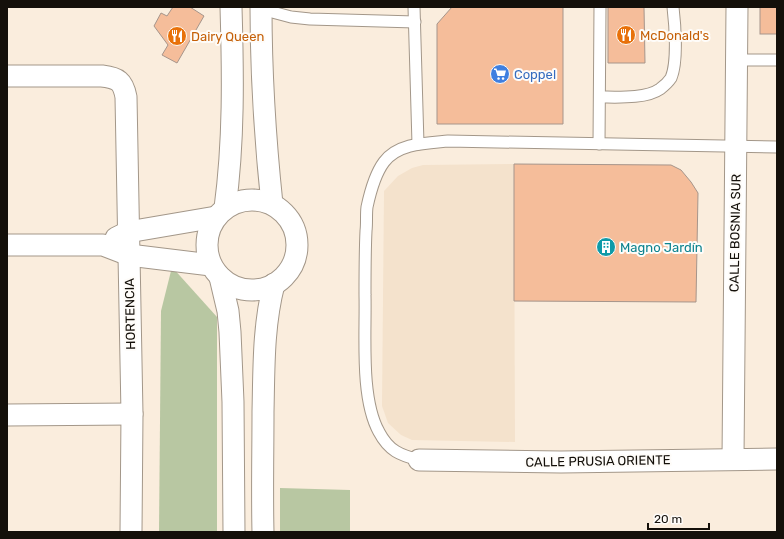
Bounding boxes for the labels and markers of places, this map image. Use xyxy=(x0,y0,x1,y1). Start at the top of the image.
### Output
restaurant icon: McDonald's xyxy=(615,24,637,46)
restaurant icon: Dairy Queen xyxy=(166,25,188,47)
place label: McDonald's xyxy=(640,28,709,43)
place label: Dairy Queen xyxy=(191,29,264,44)
supermarket icon: Coppel xyxy=(489,63,511,85)
place label: Coppel xyxy=(514,67,556,82)
building icon: Magno Jardín xyxy=(595,236,617,258)
place label: Magno Jardín xyxy=(620,240,703,256)

